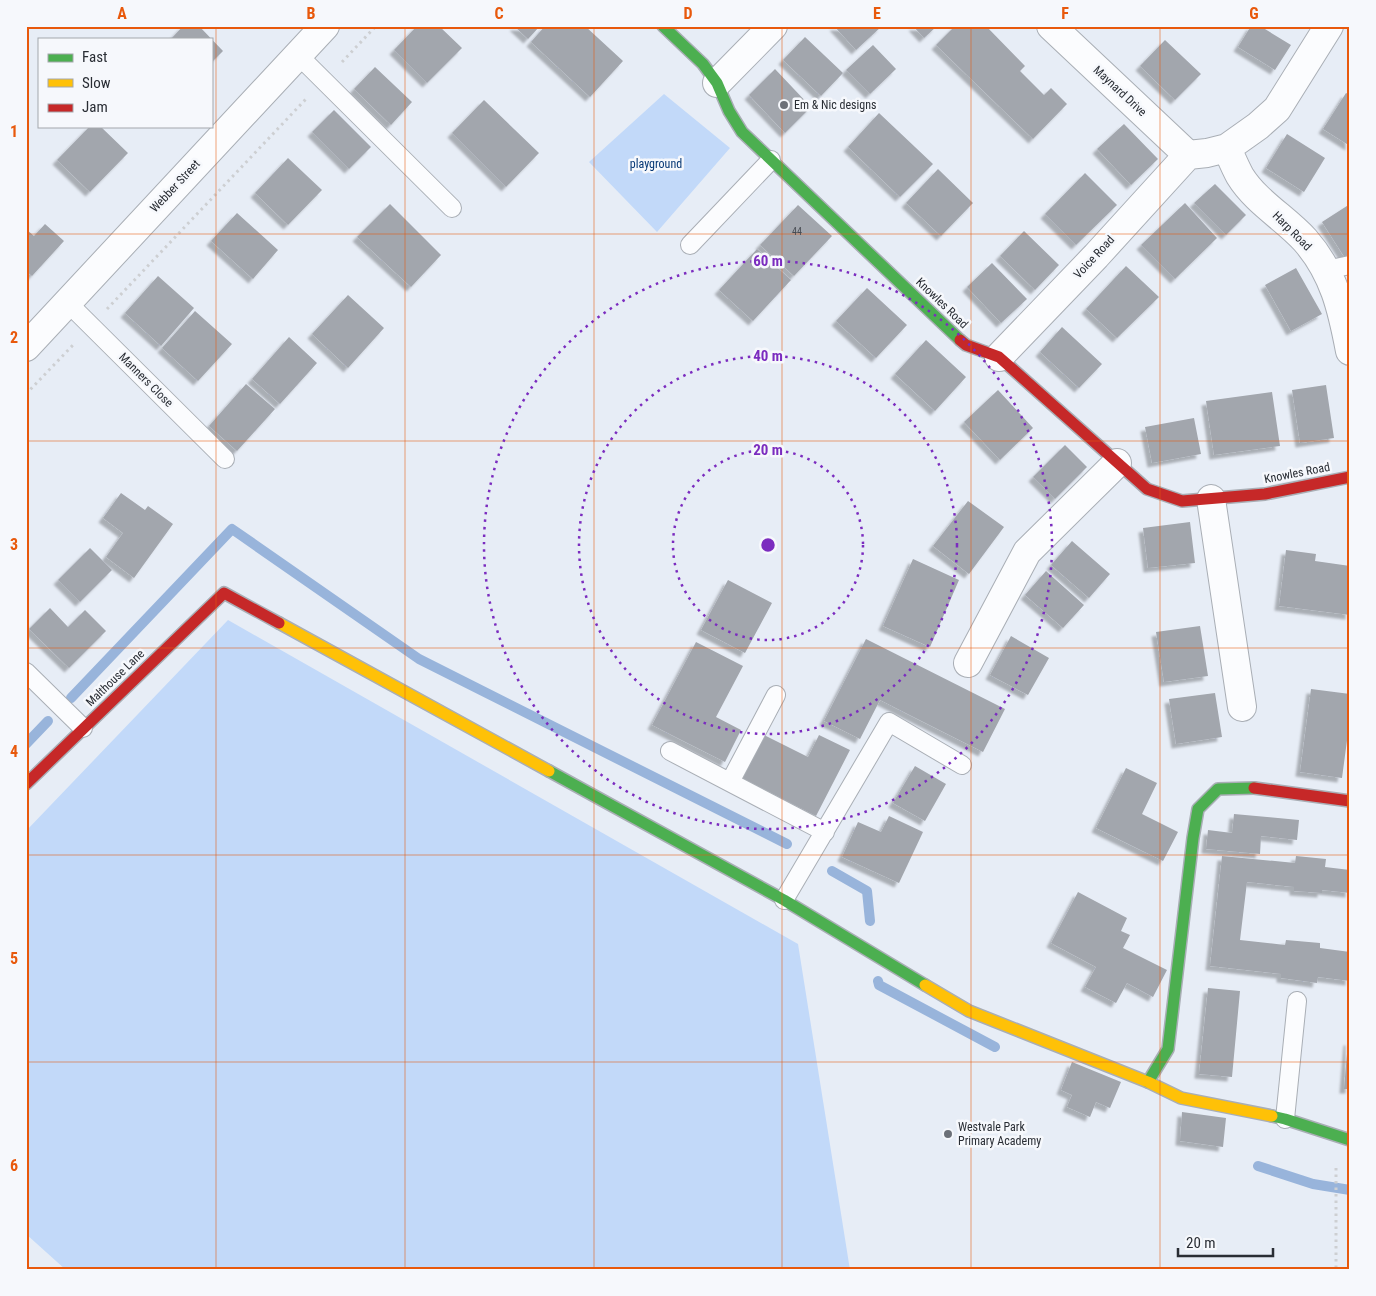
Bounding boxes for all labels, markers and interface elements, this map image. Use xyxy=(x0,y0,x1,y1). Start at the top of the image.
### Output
text: A xyxy=(117,4,127,23)
text: B xyxy=(307,4,316,23)
text: C xyxy=(494,4,504,23)
text: D xyxy=(683,4,693,23)
text: E xyxy=(873,4,881,23)
text: F xyxy=(1061,4,1069,23)
text: G xyxy=(1249,4,1259,23)
legend xyxy=(38,38,212,128)
text: Fast xyxy=(82,48,107,66)
street label: Maynard Drive xyxy=(1091,63,1150,119)
text: Slow xyxy=(82,74,111,92)
text: Jam xyxy=(82,98,108,116)
place label: Em & Nic designs xyxy=(794,98,877,112)
marker: Em & Nic designs xyxy=(778,99,790,111)
text: 1 xyxy=(10,122,18,141)
street label: Webber Street xyxy=(147,157,203,215)
park label: playground xyxy=(630,157,682,171)
street label: Harp Road xyxy=(1270,209,1315,254)
house number: 44 xyxy=(792,226,802,237)
street label: Voice Road xyxy=(1071,233,1117,281)
text: 60 m xyxy=(753,252,783,270)
street label: Knowles Road xyxy=(913,275,971,331)
text: 2 xyxy=(10,328,18,347)
text: 40 m xyxy=(753,347,783,365)
street label: Manners Close xyxy=(116,350,176,410)
text: 20 m xyxy=(753,441,783,459)
street label: Knowles Road xyxy=(1263,460,1331,486)
text: 3 xyxy=(10,535,18,554)
centre of rings xyxy=(759,536,777,554)
street label: Malthouse Lane xyxy=(83,646,147,709)
text: 4 xyxy=(10,742,18,761)
text: 5 xyxy=(10,949,18,968)
place label: Westvale Park Primary Academy xyxy=(958,1120,1041,1148)
marker: Westvale Park Primary Academy xyxy=(942,1128,954,1140)
text: 6 xyxy=(10,1156,18,1175)
scale bar xyxy=(1178,1226,1274,1258)
text: 20 m xyxy=(1186,1234,1216,1252)

